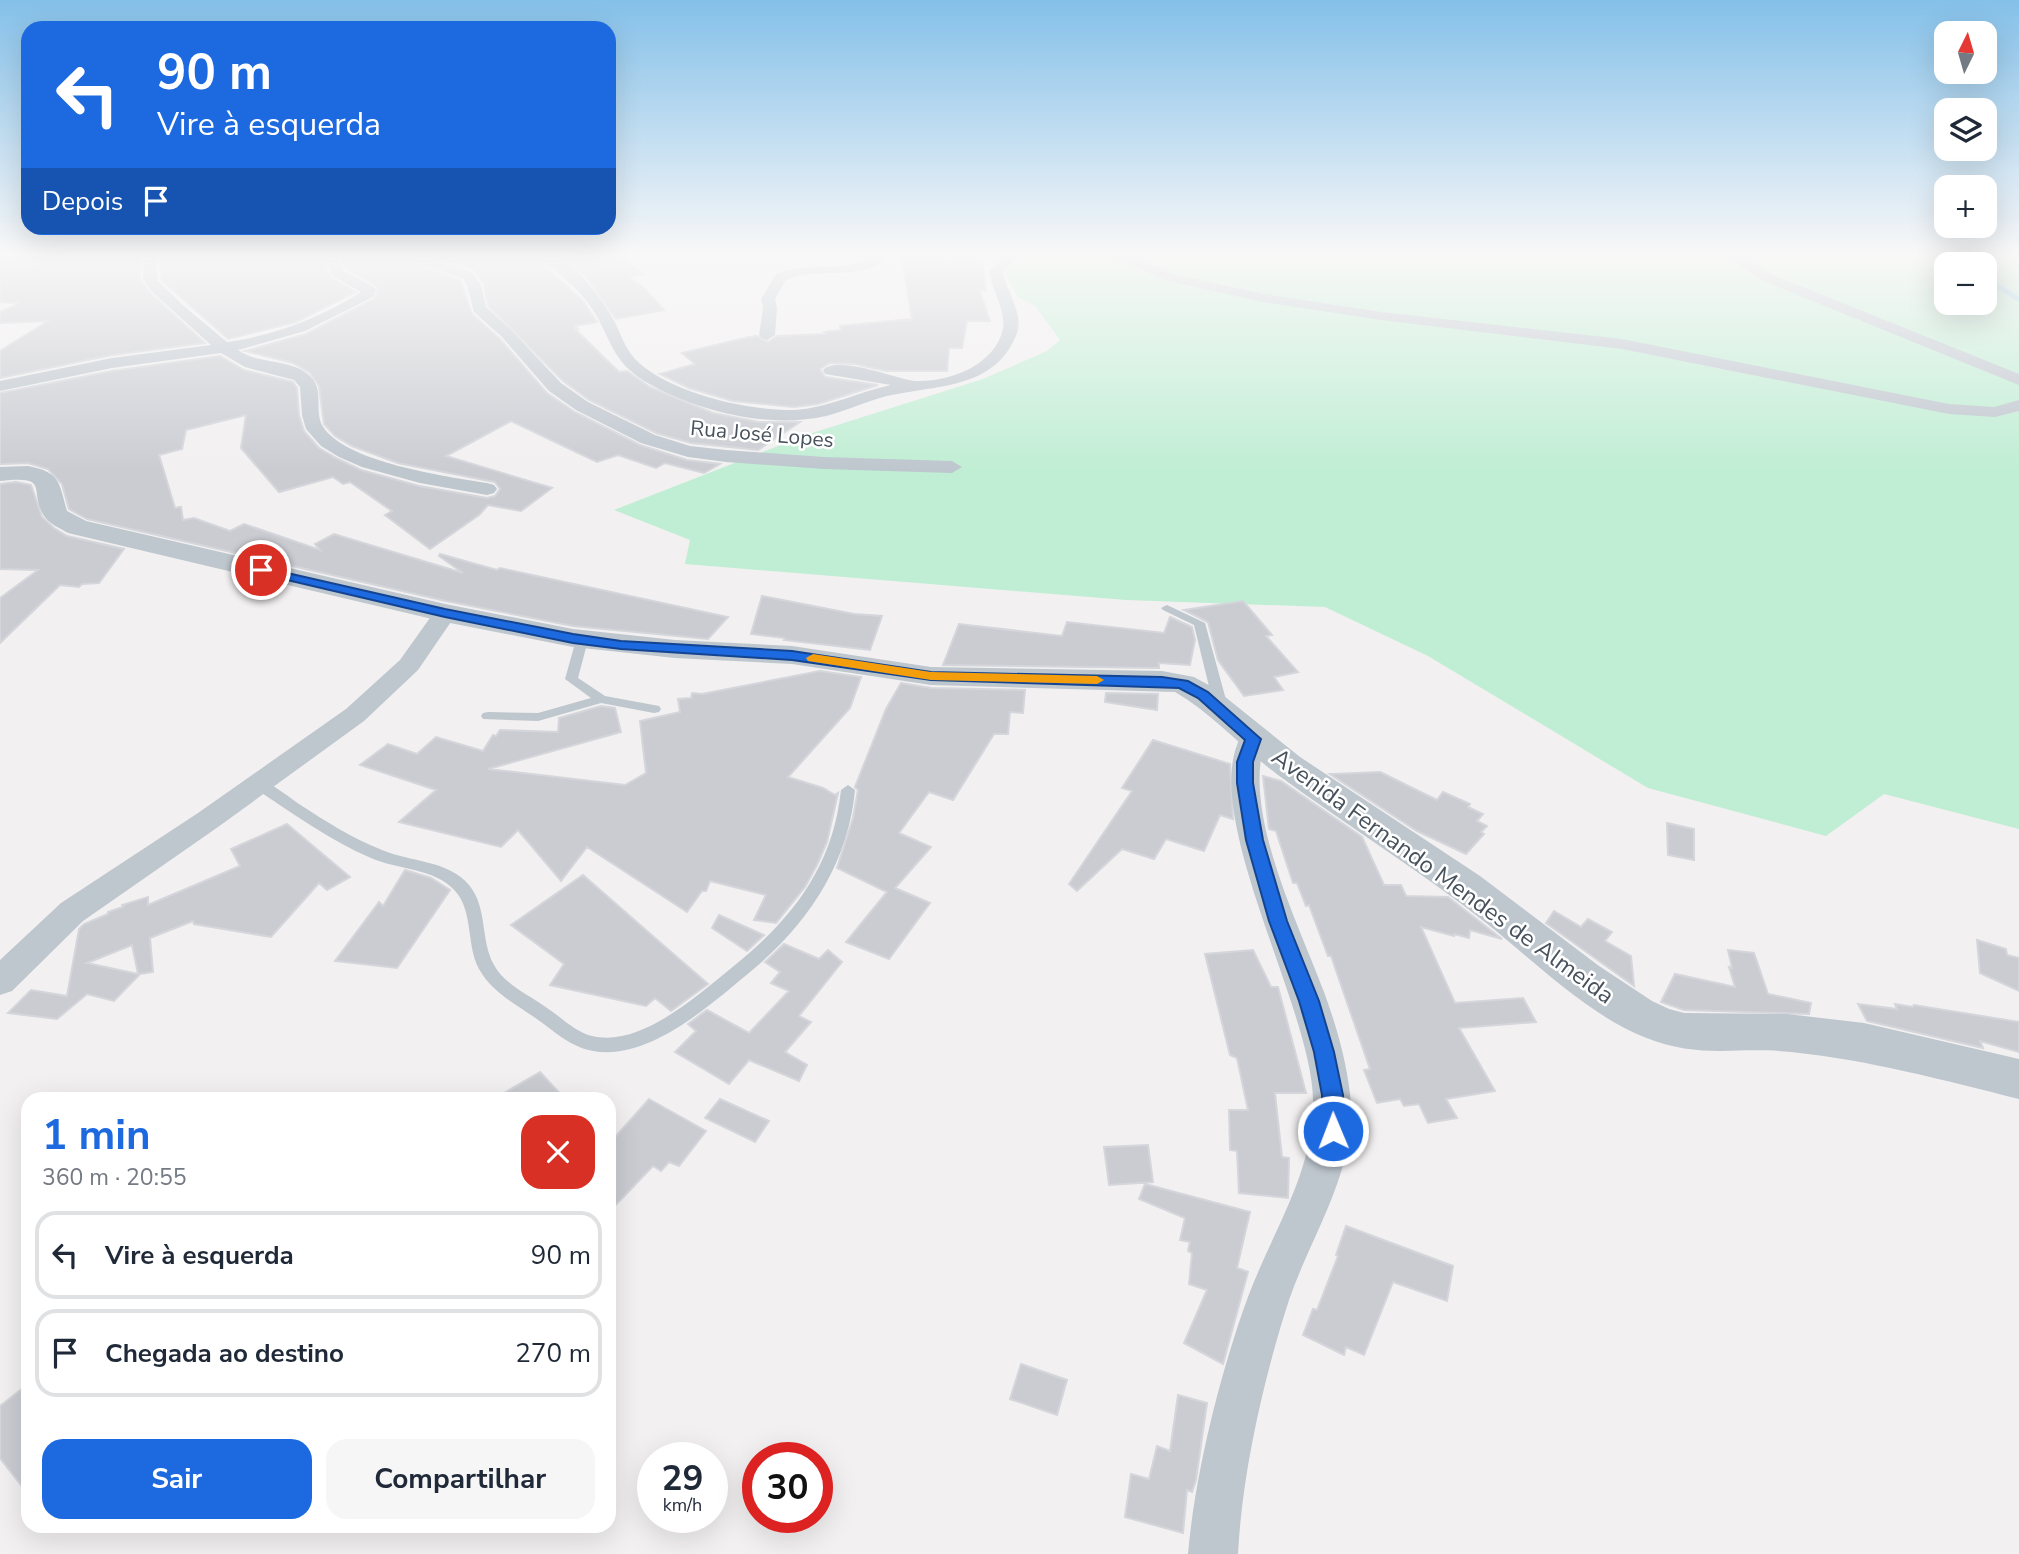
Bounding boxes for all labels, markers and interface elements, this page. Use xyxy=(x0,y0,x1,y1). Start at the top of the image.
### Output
north arrow xyxy=(1934,21,1997,84)
map controls xyxy=(1934,21,1997,315)
text: 90 m xyxy=(157,39,272,106)
icon: left xyxy=(42,49,133,140)
button: layers xyxy=(1934,98,1997,161)
text: Vire à esquerda xyxy=(157,103,381,146)
button: + xyxy=(1934,175,1997,238)
icon: arrive xyxy=(137,182,175,220)
text: Depois xyxy=(42,184,123,219)
button: − xyxy=(1934,252,1997,315)
street label: Rua José Lopes xyxy=(689,414,835,454)
pin xyxy=(231,540,291,600)
icon: arrive xyxy=(242,551,280,589)
street label: Avenida Fernando Mendes de Almeida xyxy=(1265,741,1621,1011)
position arrow xyxy=(1296,1094,1370,1168)
text: 1 min xyxy=(42,1107,151,1164)
button: close xyxy=(521,1115,595,1189)
text: 360 m · 20:55 xyxy=(42,1162,187,1193)
icon: left xyxy=(46,1236,84,1274)
text: Vire à esquerda xyxy=(105,1238,294,1273)
text: 90 m xyxy=(531,1238,591,1273)
icon: arrive xyxy=(46,1334,84,1372)
text: Chegada ao destino xyxy=(105,1336,344,1371)
text: 270 m xyxy=(515,1336,591,1371)
button: Sair xyxy=(42,1439,312,1519)
button: Compartilhar xyxy=(326,1439,595,1519)
speed limit sign: 30 xyxy=(742,1442,833,1533)
text: 29 xyxy=(661,1455,704,1502)
text: km/h xyxy=(663,1493,702,1517)

